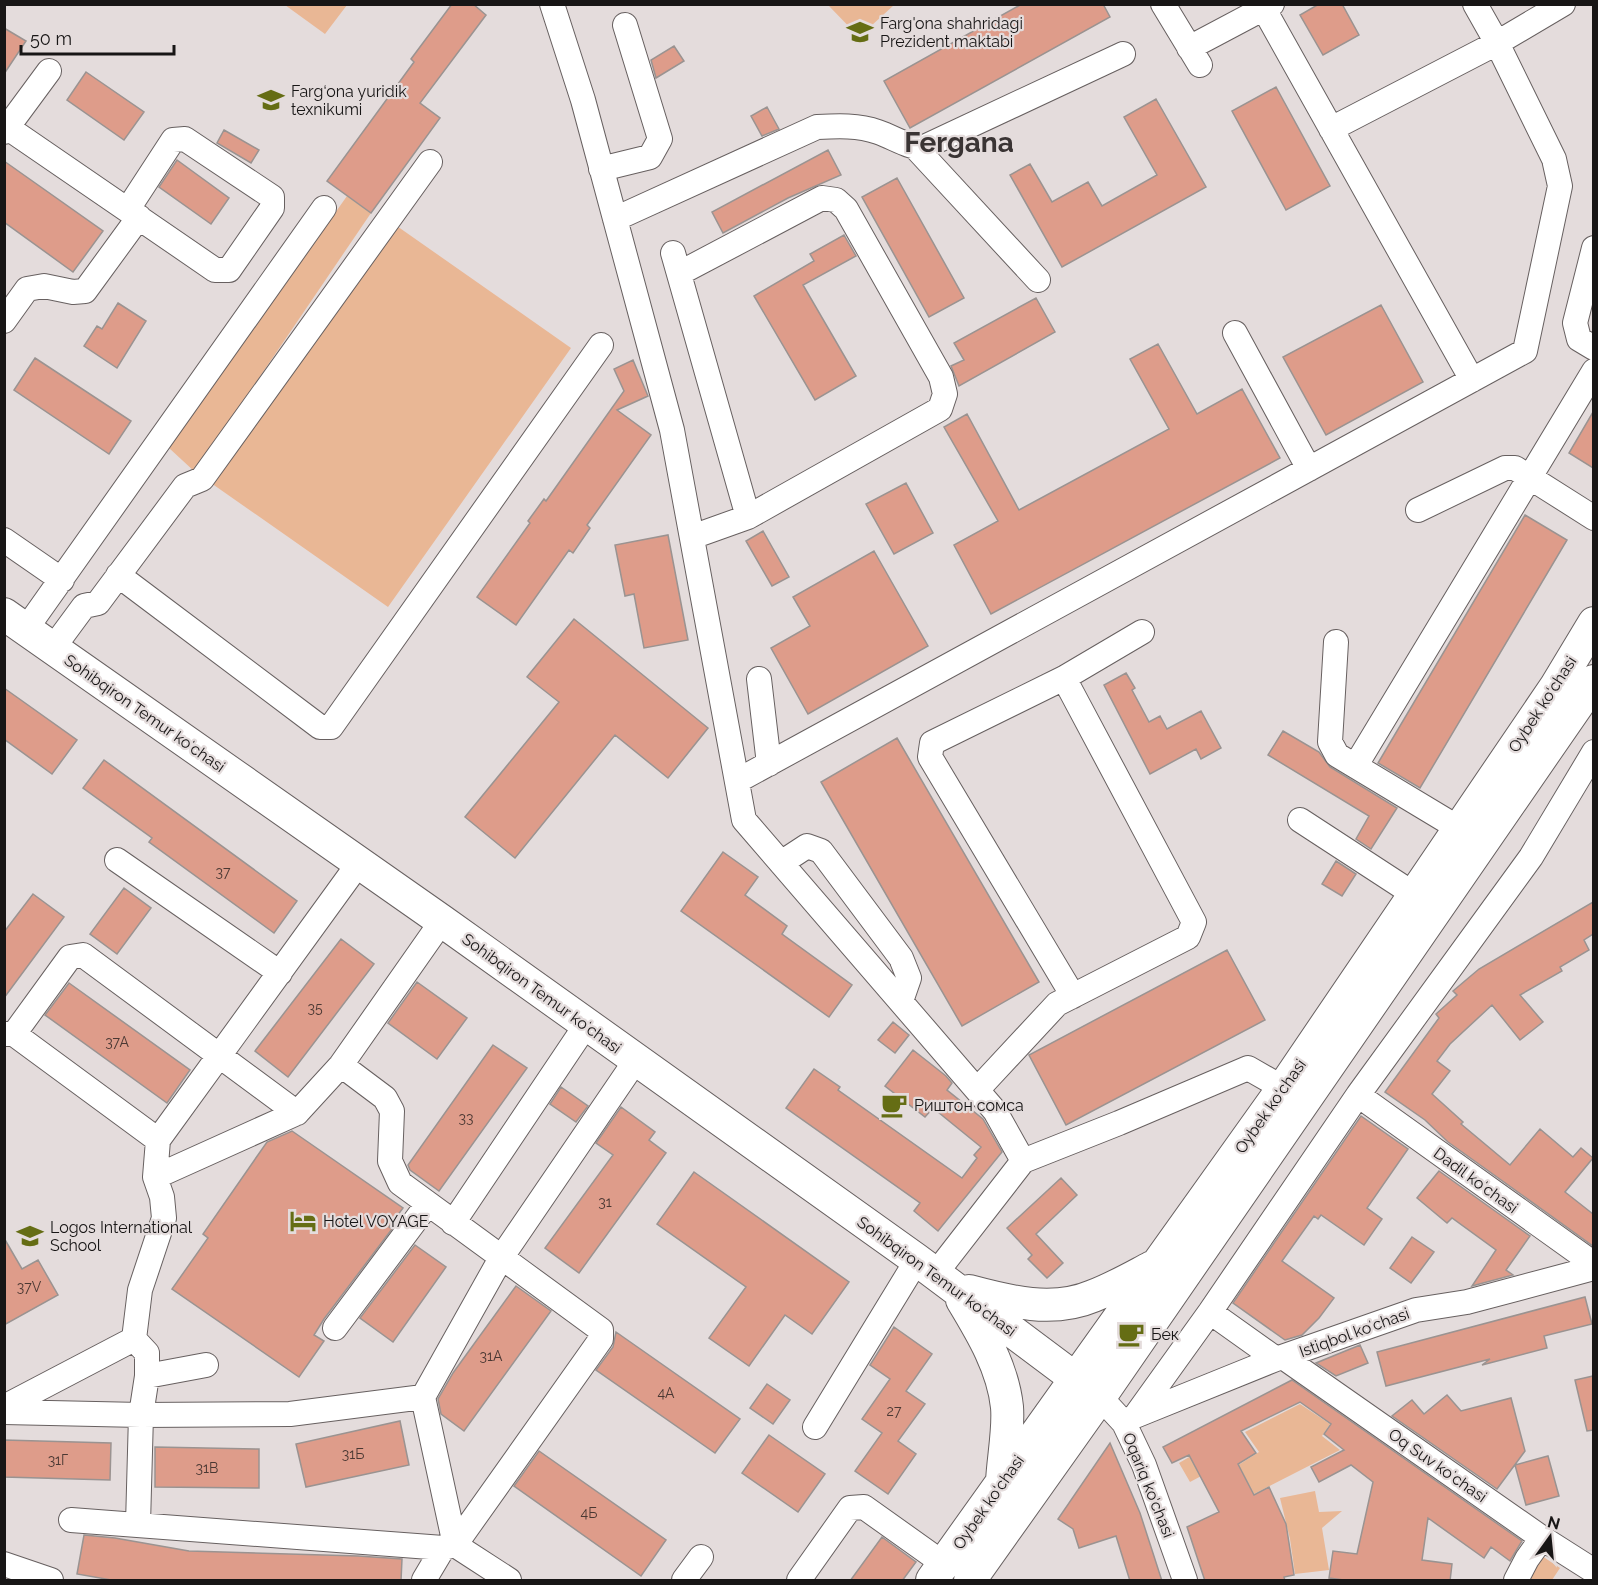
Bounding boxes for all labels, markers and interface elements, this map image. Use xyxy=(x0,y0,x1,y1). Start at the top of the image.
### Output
place label: Farg'ona shahridagi Prezident maktabi xyxy=(880,14,1023,51)
school or university icon: Farg'ona shahridagi Prezident maktabi xyxy=(845,17,875,47)
scale bar xyxy=(21,18,174,56)
text: 50 m xyxy=(30,28,72,49)
place label: Farg‘ona yuridik texnikumi xyxy=(291,82,407,119)
school or university icon: Farg‘ona yuridik texnikumi xyxy=(256,85,286,115)
district label: Fergana xyxy=(904,126,1014,159)
street label: Sohibqiron Temur koʻchasi xyxy=(61,651,229,776)
street label: Oybek ko‘chasi xyxy=(1504,653,1581,756)
house number: 37 xyxy=(216,864,231,880)
street label: Sohibqiron Temur koʻchasi xyxy=(458,929,625,1058)
house number: 35 xyxy=(307,1000,323,1016)
house number: 37А xyxy=(105,1034,129,1050)
street label: Oybek ko‘chasi xyxy=(1231,1055,1310,1157)
cafe icon: Риштон сомса xyxy=(879,1090,909,1120)
place label: Риштон сомса xyxy=(914,1096,1024,1115)
house number: 33 xyxy=(459,1110,473,1126)
street label: Dadil koʻchasi xyxy=(1430,1143,1522,1217)
house number: 31 xyxy=(598,1194,612,1210)
hotel icon: Hotel VOYAGE xyxy=(288,1206,318,1236)
place label: Hotel VOYAGE xyxy=(323,1212,429,1231)
street label: Sohibqiron Temur koʻchasi xyxy=(853,1212,1020,1341)
place label: Logos International School xyxy=(50,1218,193,1255)
school or university icon: Logos International School xyxy=(15,1221,45,1251)
house number: 37V xyxy=(17,1279,42,1295)
street label: Istiqbol koʻchasi xyxy=(1297,1304,1412,1361)
cafe icon: Бек xyxy=(1116,1319,1146,1349)
place label: Бек xyxy=(1151,1325,1179,1344)
house number: 31А xyxy=(480,1348,503,1364)
house number: 4А xyxy=(657,1385,675,1401)
house number: 27 xyxy=(887,1403,902,1419)
street label: Oq Suv koʻchasi xyxy=(1385,1425,1490,1506)
street label: Oqariq ko'chasi xyxy=(1119,1430,1178,1541)
house number: 31Б xyxy=(342,1446,364,1462)
street label: Oybek ko‘chasi xyxy=(949,1451,1028,1553)
house number: 31Г xyxy=(48,1452,68,1468)
house number: 31В xyxy=(196,1460,218,1476)
house number: 4Б xyxy=(581,1505,597,1521)
north arrow xyxy=(1520,1507,1580,1567)
text: N xyxy=(1545,1512,1562,1534)

